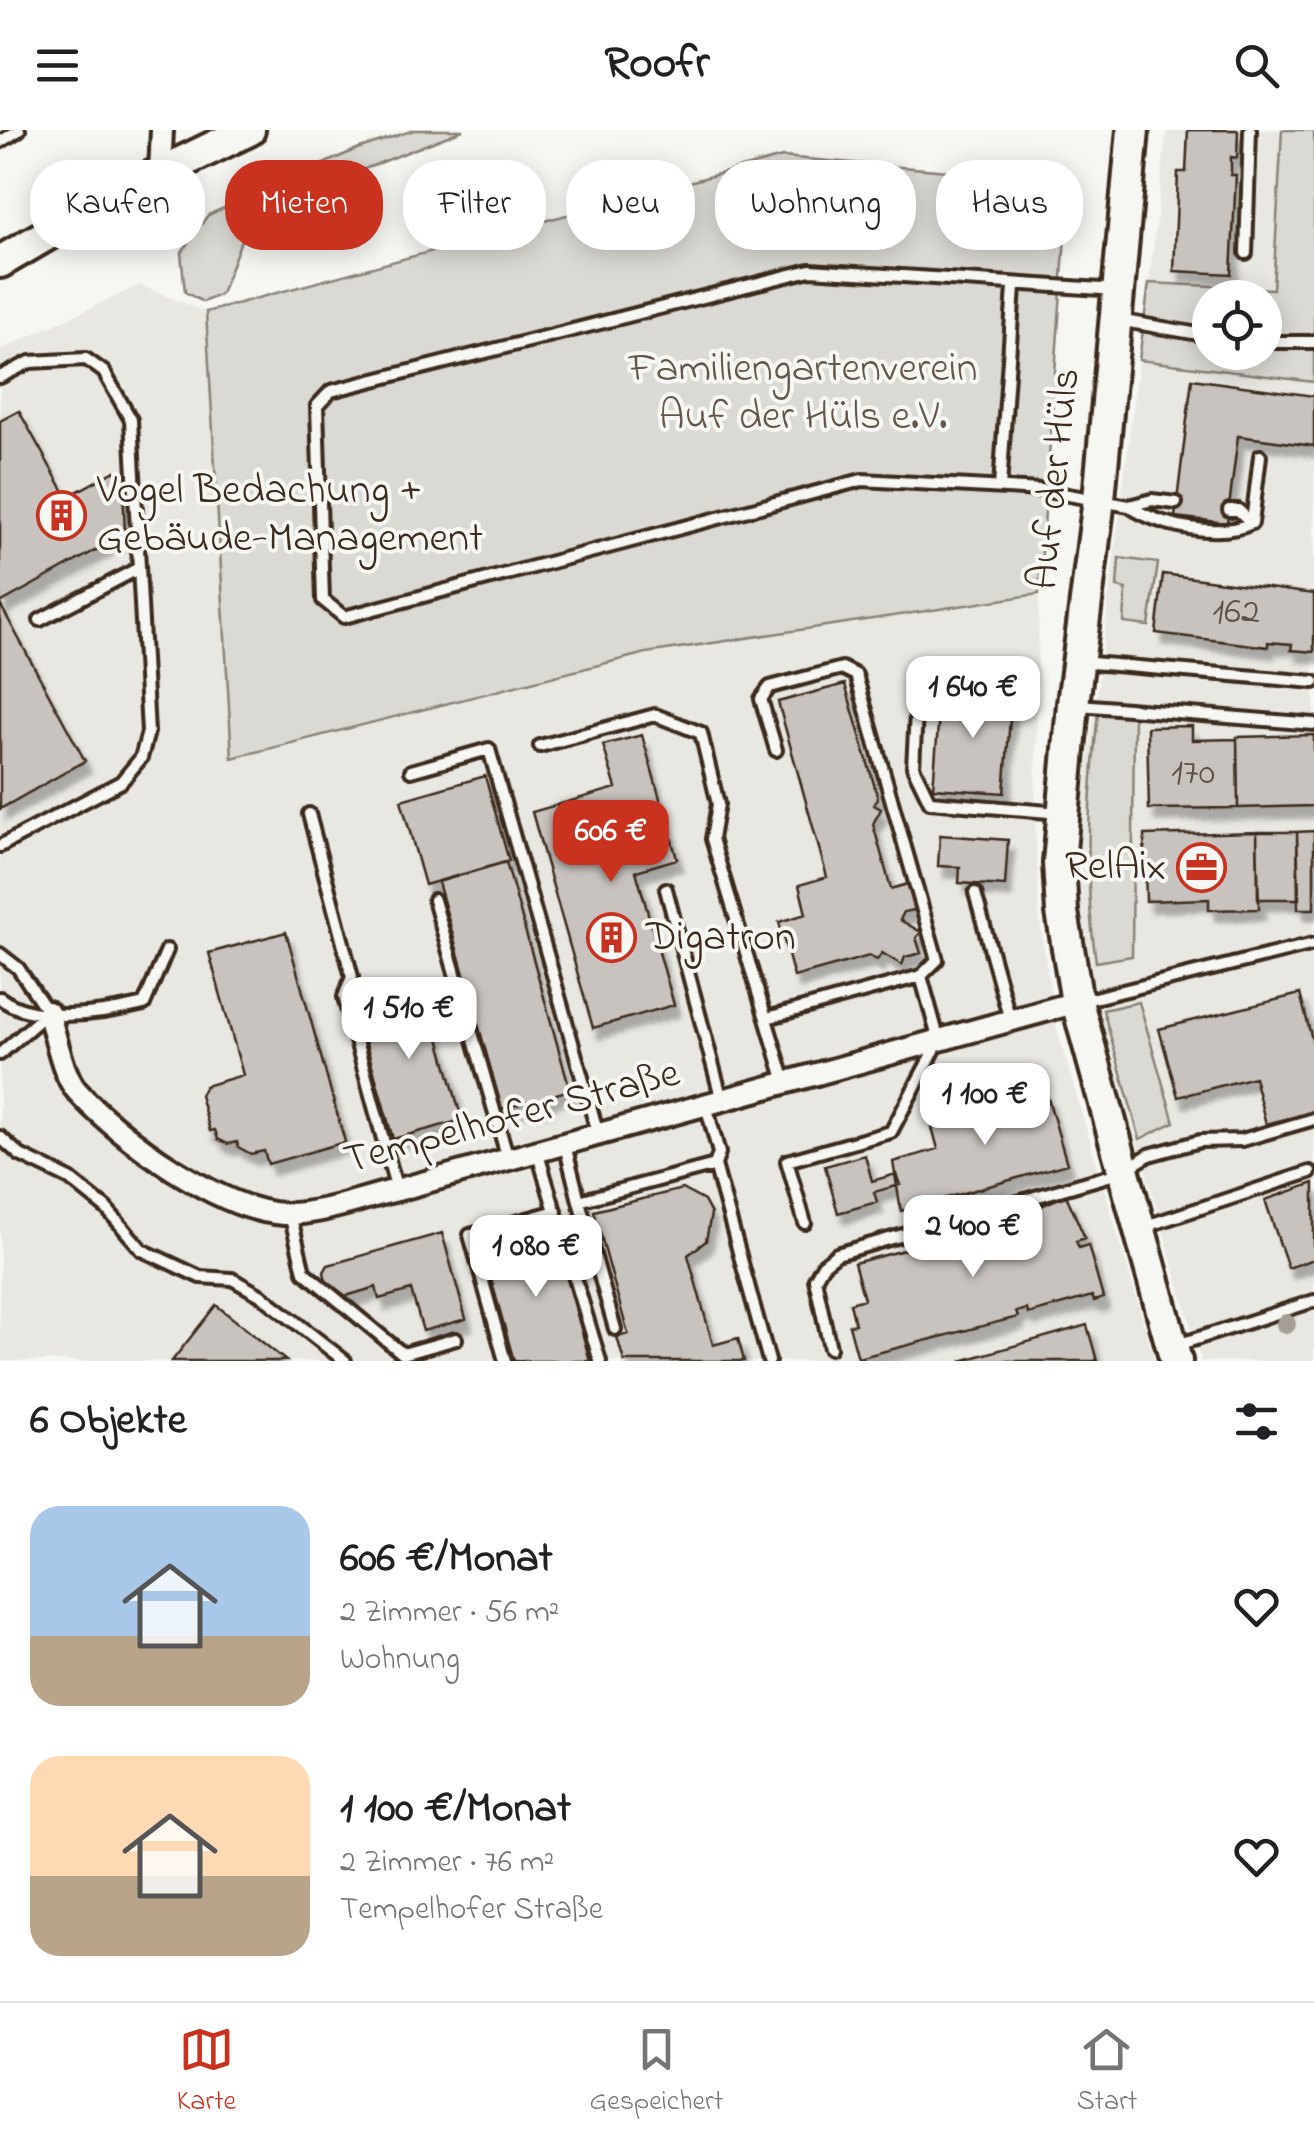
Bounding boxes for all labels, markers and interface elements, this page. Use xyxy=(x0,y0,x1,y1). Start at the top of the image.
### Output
text: Roofr xyxy=(604,32,710,98)
icon: menu xyxy=(30,38,85,93)
icon: search xyxy=(1229,38,1284,93)
chip: Kaufen xyxy=(30,160,205,250)
chip: Mieten xyxy=(225,160,383,250)
chip: Filter xyxy=(403,160,546,250)
chip: Neu xyxy=(566,160,695,250)
chip: Wohnung xyxy=(715,160,916,250)
chip: Haus xyxy=(936,160,1083,250)
map controls xyxy=(1192,280,1282,370)
button: locate xyxy=(1192,280,1282,370)
park label: Familiengartenverein Auf der Hüls e.V. xyxy=(628,339,977,448)
street label: Auf der Hüls xyxy=(1014,365,1098,593)
place label: Vogel Bedachung + Gebäude-Management xyxy=(96,461,483,570)
building icon: Vogel Bedachung + Gebäude-Management xyxy=(36,489,88,541)
house number: 162 xyxy=(1212,585,1260,641)
pin: 1 640 € xyxy=(881,656,1065,741)
text: 1 640 € xyxy=(928,665,1018,712)
house number: 170 xyxy=(1171,746,1215,802)
pin: 606 € xyxy=(541,800,681,885)
text: 606 € xyxy=(575,809,647,856)
place label: RelAix xyxy=(1065,837,1166,898)
office icon: RelAix xyxy=(1175,841,1227,893)
place label: Digatron xyxy=(645,908,796,969)
building icon: Digatron xyxy=(585,912,637,964)
pin: 1 510 € xyxy=(317,977,501,1062)
text: 1 510 € xyxy=(364,986,454,1033)
street label: Tempelhofer Straße xyxy=(337,1044,687,1192)
pin: 1 100 € xyxy=(893,1063,1077,1148)
text: 1 100 € xyxy=(942,1072,1028,1119)
pin: 2 400 € xyxy=(881,1195,1065,1280)
text: 2 400 € xyxy=(925,1204,1021,1251)
pin: 1 080 € xyxy=(444,1215,628,1300)
text: 1 080 € xyxy=(492,1224,580,1271)
text: 6 Objekte xyxy=(30,1391,186,1452)
icon: filters xyxy=(1229,1394,1284,1449)
text: 606 €/Monat xyxy=(340,1529,553,1590)
icon: home xyxy=(110,1546,230,1666)
icon: heart xyxy=(1229,1579,1284,1634)
text: 2 Zimmer · 56 m² xyxy=(340,1590,559,1637)
text: Wohnung xyxy=(340,1637,460,1684)
text: 1 100 €/Monat xyxy=(340,1779,571,1840)
icon: home xyxy=(110,1796,230,1916)
icon: heart xyxy=(1229,1829,1284,1884)
text: 2 Zimmer · 76 m² xyxy=(340,1840,554,1887)
text: Tempelhofer Straße xyxy=(340,1887,603,1934)
tab: Karte xyxy=(177,2022,236,2123)
tab: Gespeichert xyxy=(590,2022,723,2123)
tab: Start xyxy=(1077,2022,1137,2123)

